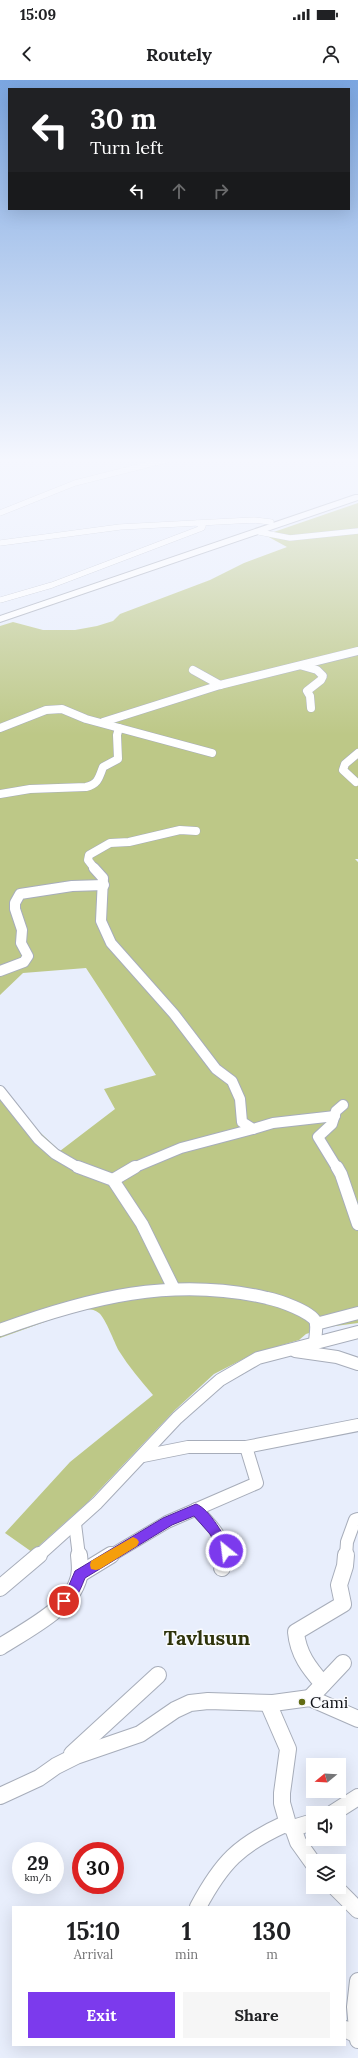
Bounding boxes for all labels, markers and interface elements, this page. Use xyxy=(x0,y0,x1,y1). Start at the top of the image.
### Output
text: 15:09 xyxy=(20,5,56,24)
icon: back xyxy=(16,43,38,65)
text: Routely xyxy=(146,43,212,66)
icon: person xyxy=(320,43,342,65)
text: 30 m xyxy=(90,101,157,137)
icon: left xyxy=(24,104,76,156)
text: Turn left xyxy=(90,136,163,159)
icon: left xyxy=(126,180,148,202)
icon: ahead xyxy=(168,180,190,202)
icon: right xyxy=(210,180,232,202)
position arrow xyxy=(205,1530,247,1572)
pin xyxy=(47,1584,81,1618)
icon: arrive xyxy=(53,1590,75,1612)
district label: Tavlusun xyxy=(164,1625,251,1650)
place label: Cami xyxy=(310,1692,348,1712)
marker: Cami xyxy=(297,1697,307,1707)
north arrow xyxy=(306,1758,346,1798)
map controls xyxy=(306,1758,346,1894)
button: sound xyxy=(306,1806,346,1846)
speed limit sign: 30 xyxy=(72,1842,124,1894)
text: 29 xyxy=(27,1850,49,1875)
button: layers xyxy=(306,1854,346,1894)
text: km/h xyxy=(24,1871,52,1884)
text: 15:10 xyxy=(67,1916,120,1947)
text: 1 xyxy=(182,1916,191,1947)
text: 130 xyxy=(253,1916,291,1947)
text: Arrival xyxy=(74,1946,113,1963)
text: min xyxy=(175,1946,198,1963)
text: m xyxy=(266,1946,278,1963)
button: Exit xyxy=(28,1992,175,2038)
button: Share xyxy=(183,1992,330,2038)

